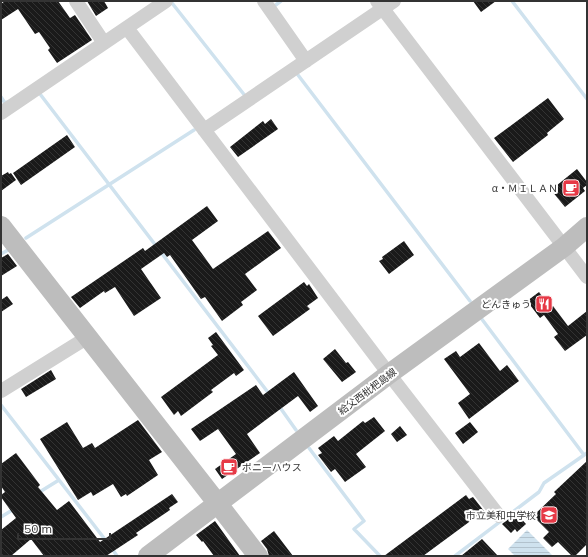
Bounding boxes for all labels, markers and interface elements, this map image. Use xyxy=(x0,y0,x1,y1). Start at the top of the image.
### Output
cafe icon: α・ＭＩＬＡＮ xyxy=(561,178,581,198)
place label: α・ＭＩＬＡＮ xyxy=(492,182,558,195)
restaurant icon: どんきゅう xyxy=(534,294,554,314)
place label: どんきゅう xyxy=(481,298,531,311)
street label: 給父西枇杷島線 xyxy=(335,365,399,418)
cafe icon: ポニーハウス xyxy=(219,457,239,477)
place label: ポニーハウス xyxy=(242,461,302,474)
school or university icon: 市立美和中学校 xyxy=(539,505,559,525)
place label: 市立美和中学校 xyxy=(466,509,536,522)
scale bar xyxy=(18,515,110,541)
text: 50 m xyxy=(24,521,52,536)

